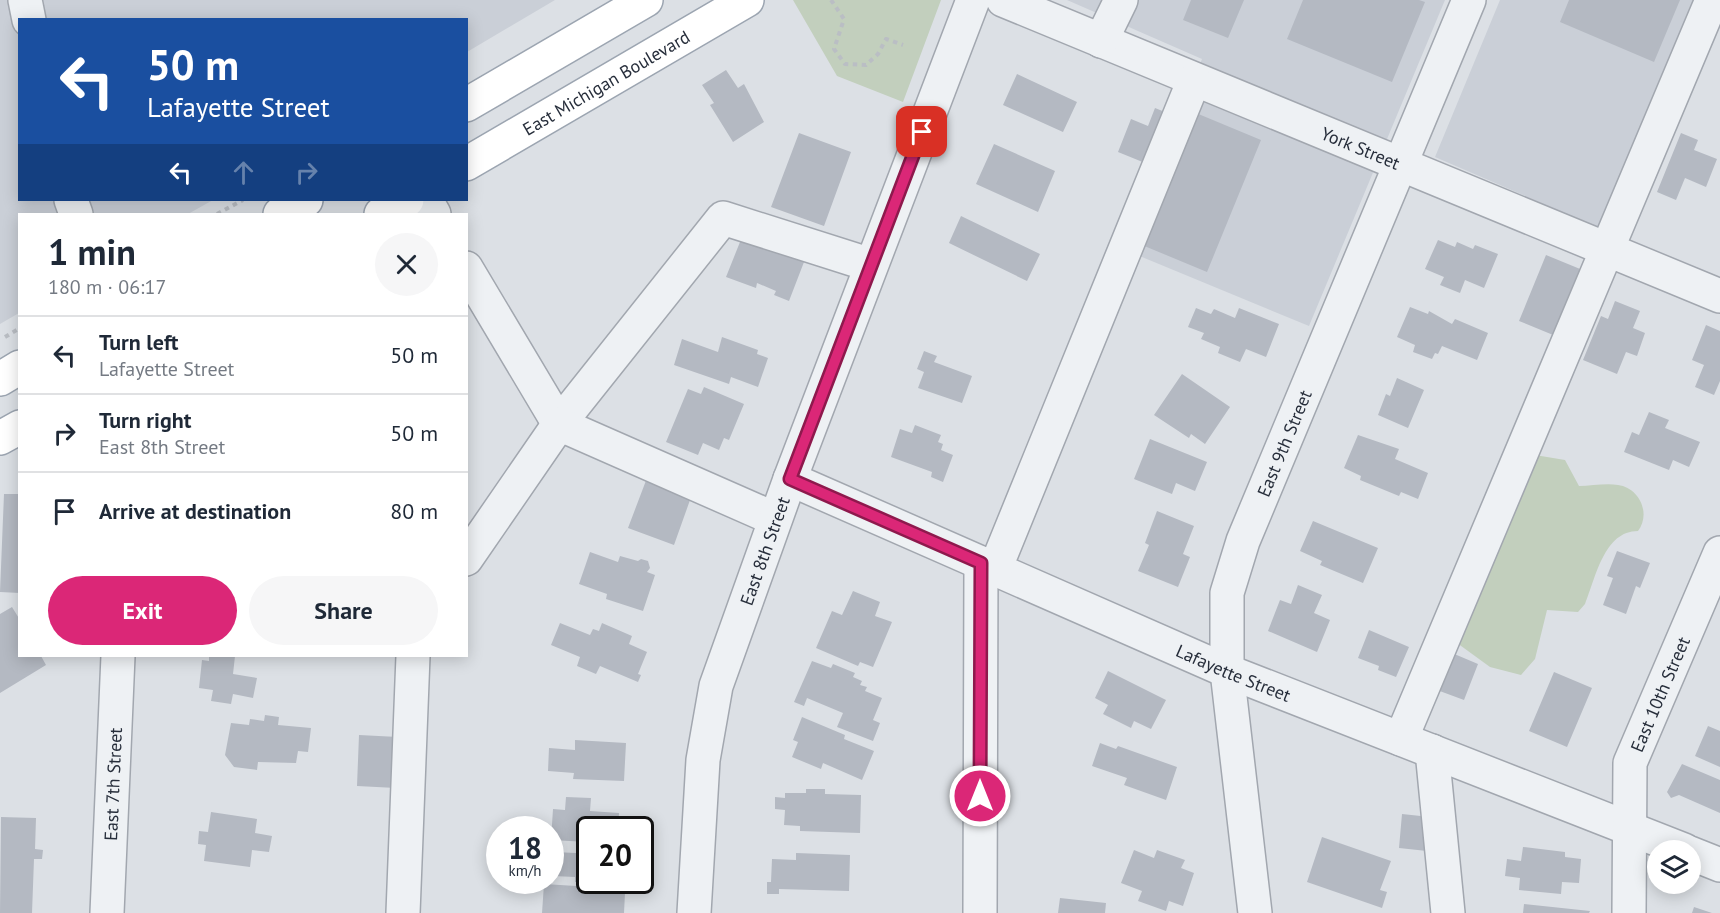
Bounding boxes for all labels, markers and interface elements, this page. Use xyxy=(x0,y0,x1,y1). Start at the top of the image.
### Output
street label: East Michigan Boulevard xyxy=(518,25,694,140)
text: 50 m xyxy=(147,37,239,92)
icon: left xyxy=(48,42,126,120)
text: Lafayette Street xyxy=(147,90,330,124)
pin xyxy=(896,106,947,157)
icon: arrive xyxy=(905,115,938,148)
street label: York Street xyxy=(1318,121,1404,174)
icon: left xyxy=(164,156,197,189)
icon: ahead xyxy=(227,156,260,189)
icon: right xyxy=(290,156,323,189)
text: 1 min xyxy=(48,228,136,275)
button: close xyxy=(375,233,438,296)
text: 180 m · 06:17 xyxy=(48,274,166,300)
text: Turn left xyxy=(99,328,179,356)
icon: left xyxy=(48,339,81,372)
text: 50 m xyxy=(390,341,438,369)
text: Lafayette Street xyxy=(99,356,234,382)
street label: East 9th Street xyxy=(1251,386,1316,500)
text: Turn right xyxy=(99,406,191,434)
icon: right xyxy=(48,417,81,450)
text: 50 m xyxy=(390,419,438,447)
text: East 8th Street xyxy=(99,434,225,460)
street label: East 8th Street xyxy=(734,493,794,608)
icon: arrive xyxy=(48,495,81,528)
text: Arrive at destination xyxy=(99,497,291,525)
text: 80 m xyxy=(390,497,438,525)
button: Exit xyxy=(48,576,237,645)
button: Share xyxy=(249,576,438,645)
street label: East 10th Street xyxy=(1625,633,1694,755)
street label: Lafayette Street xyxy=(1173,639,1294,706)
street label: East 7th Street xyxy=(99,727,126,841)
position arrow xyxy=(948,764,1012,828)
speed limit sign: 20 xyxy=(576,816,654,894)
text: 18 xyxy=(508,828,542,867)
map controls xyxy=(1647,840,1701,894)
button: layers xyxy=(1647,840,1701,894)
text: km/h xyxy=(509,861,541,880)

